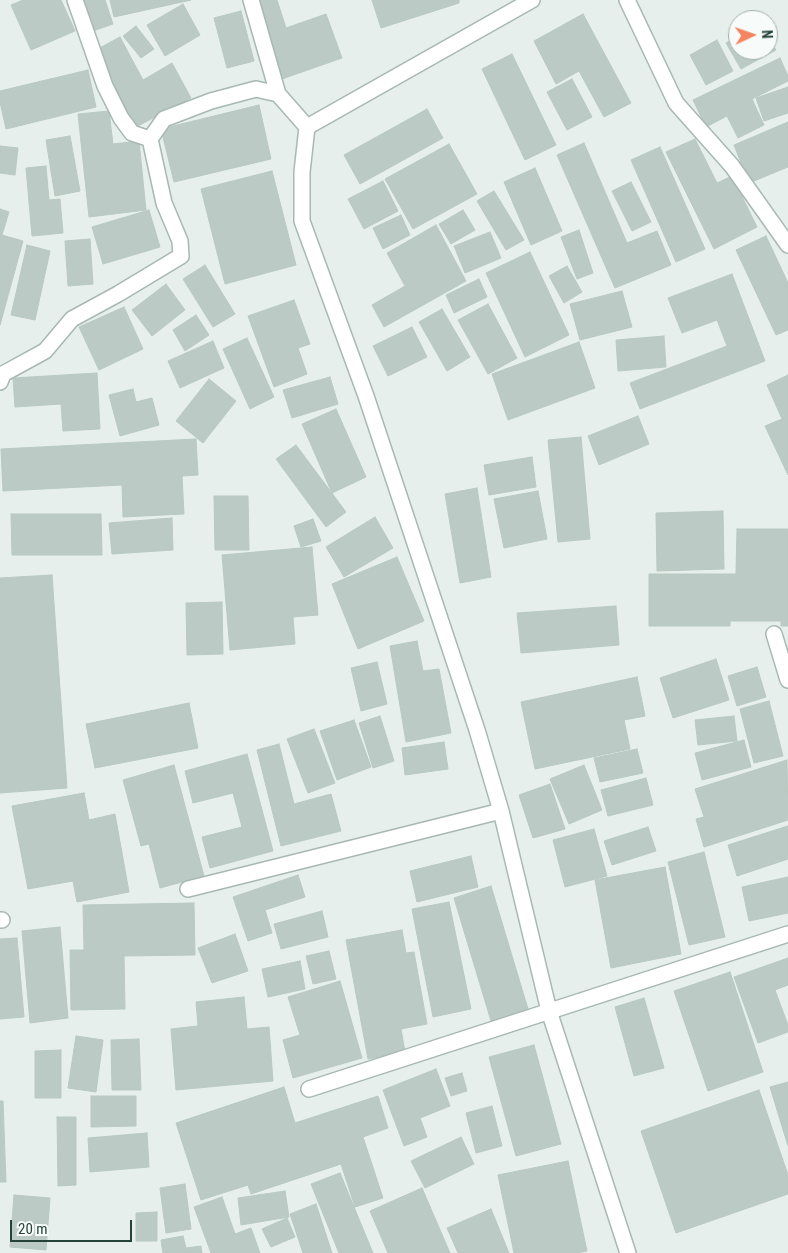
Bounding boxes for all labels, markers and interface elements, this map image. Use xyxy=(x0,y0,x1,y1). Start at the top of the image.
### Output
north arrow xyxy=(728,10,778,60)
text: N xyxy=(759,30,775,39)
scale bar xyxy=(12,1210,135,1242)
text: 20 m xyxy=(18,1220,48,1238)

